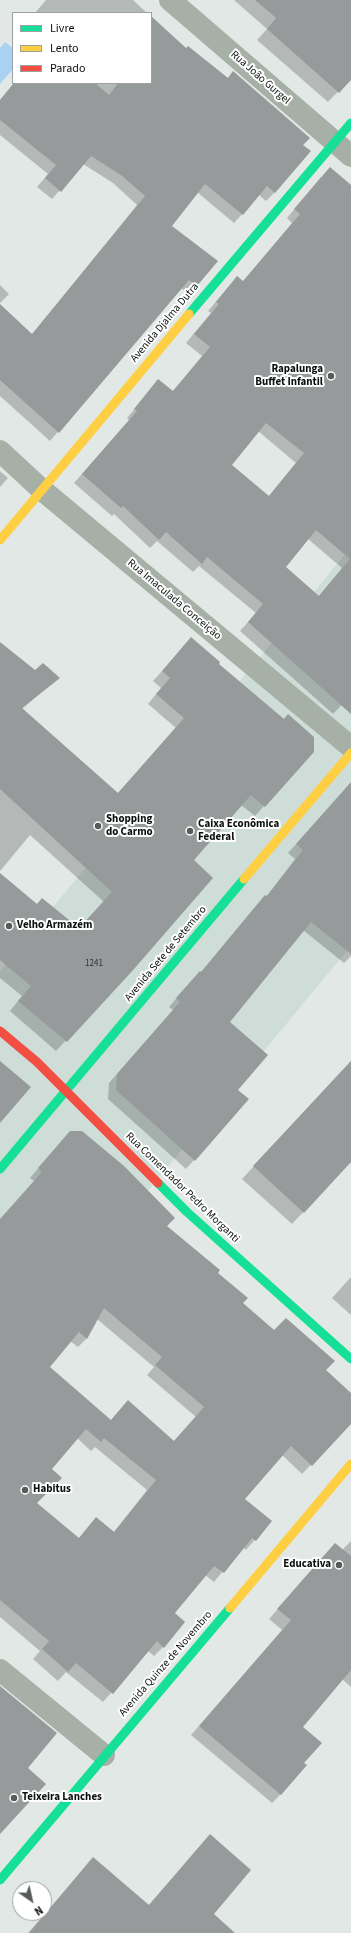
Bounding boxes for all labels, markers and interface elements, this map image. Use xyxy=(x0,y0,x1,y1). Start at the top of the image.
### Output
legend xyxy=(12,12,152,84)
text: Livre xyxy=(50,20,74,37)
text: Lento xyxy=(50,40,79,57)
street label: Rua João Gurgel xyxy=(227,48,293,108)
text: Parado xyxy=(50,60,85,77)
street label: Avenida Djalma Dutra xyxy=(128,281,202,365)
place label: Rapalunga Buffet Infantil xyxy=(255,363,323,389)
marker: Rapalunga Buffet Infantil xyxy=(326,371,336,381)
street label: Rua Imaculada Conceição xyxy=(124,557,224,643)
place label: Shopping do Carmo xyxy=(106,813,153,839)
place label: Caixa Econômica Federal xyxy=(198,818,279,844)
marker: Shopping do Carmo xyxy=(93,821,103,831)
marker: Caixa Econômica Federal xyxy=(185,826,195,836)
street label: Avenida Sete de Setembro xyxy=(122,904,210,1004)
place label: Velho Armazém xyxy=(17,919,92,933)
marker: Velho Armazém xyxy=(4,921,14,931)
house number: 1241 xyxy=(85,959,103,969)
street label: Rua Comendador Pedro Morganti xyxy=(122,1130,242,1246)
place label: Habitus xyxy=(33,1483,71,1497)
marker: Habitus xyxy=(20,1485,30,1495)
place label: Educativa xyxy=(283,1558,331,1572)
marker: Educativa xyxy=(334,1560,344,1570)
street label: Avenida Quinze de Novembro xyxy=(117,1609,215,1719)
place label: Teixeira Lanches xyxy=(22,1791,102,1805)
marker: Teixeira Lanches xyxy=(9,1793,19,1803)
north arrow xyxy=(12,1881,52,1921)
text: N xyxy=(31,1902,46,1919)

